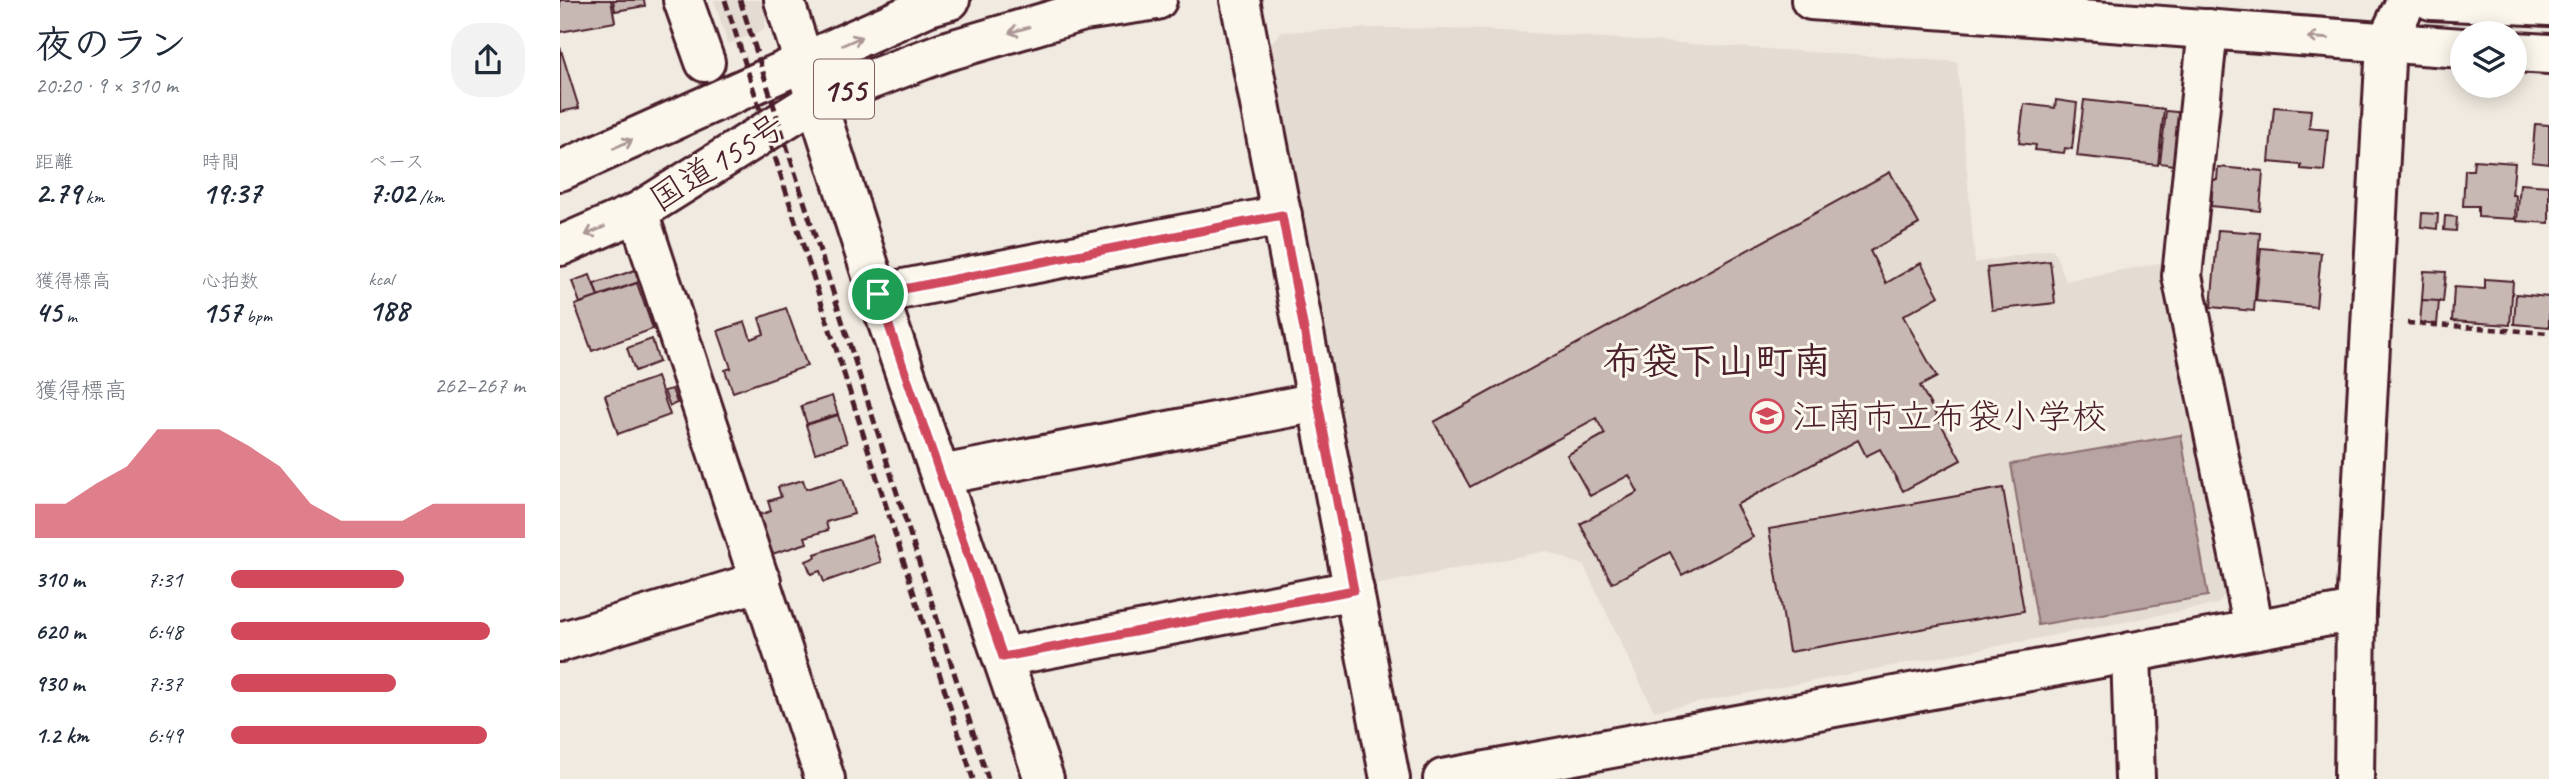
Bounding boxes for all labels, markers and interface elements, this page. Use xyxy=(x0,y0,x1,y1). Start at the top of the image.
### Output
text: 夜のラン xyxy=(35,21,187,68)
map controls xyxy=(2450,21,2527,98)
button: layers xyxy=(2450,21,2527,98)
button: share xyxy=(451,23,525,97)
one-way arrow xyxy=(1008,24,1030,37)
one-way arrow xyxy=(2307,31,2330,44)
one-way arrow xyxy=(841,34,863,47)
road number: 155 xyxy=(814,60,874,118)
text: 20:20 · 9 × 310 m xyxy=(35,71,178,100)
street label: 国道155号 xyxy=(641,103,794,222)
one-way arrow xyxy=(611,137,633,150)
text: 距離 xyxy=(35,150,73,174)
text: 時間 xyxy=(202,150,240,174)
text: ペース xyxy=(368,150,424,174)
text: 2.79 xyxy=(35,174,81,212)
text: 19:37 xyxy=(202,174,261,212)
text: 7:02 xyxy=(368,174,415,212)
text: km xyxy=(81,185,104,209)
text: /km xyxy=(415,185,444,209)
one-way arrow xyxy=(584,225,606,238)
pin xyxy=(848,264,908,324)
text: kcal xyxy=(368,267,393,291)
text: 獲得標高 xyxy=(35,269,111,293)
text: 心拍数 xyxy=(202,269,259,293)
icon: arrive xyxy=(859,275,897,313)
text: 188 xyxy=(368,291,409,329)
text: 45 xyxy=(35,293,62,331)
text: 157 xyxy=(202,293,242,331)
text: m xyxy=(62,304,77,328)
text: bpm xyxy=(242,304,272,328)
district label: 布袋下山町南 xyxy=(1603,338,1831,385)
text: 262–267 m xyxy=(434,371,525,400)
text: 獲得標高 xyxy=(35,376,127,405)
place label: 江南市立布袋小学校 xyxy=(1792,394,2107,439)
school or university icon: 江南市立布袋小学校 xyxy=(1748,397,1786,435)
text: 310 m xyxy=(35,565,85,594)
text: 7:31 xyxy=(147,565,183,594)
text: 620 m xyxy=(35,617,85,646)
text: 6:48 xyxy=(147,617,183,646)
text: 930 m xyxy=(35,669,84,698)
text: 7:37 xyxy=(147,669,183,698)
text: 1.2 km xyxy=(35,721,89,750)
text: 6:49 xyxy=(147,721,183,750)

